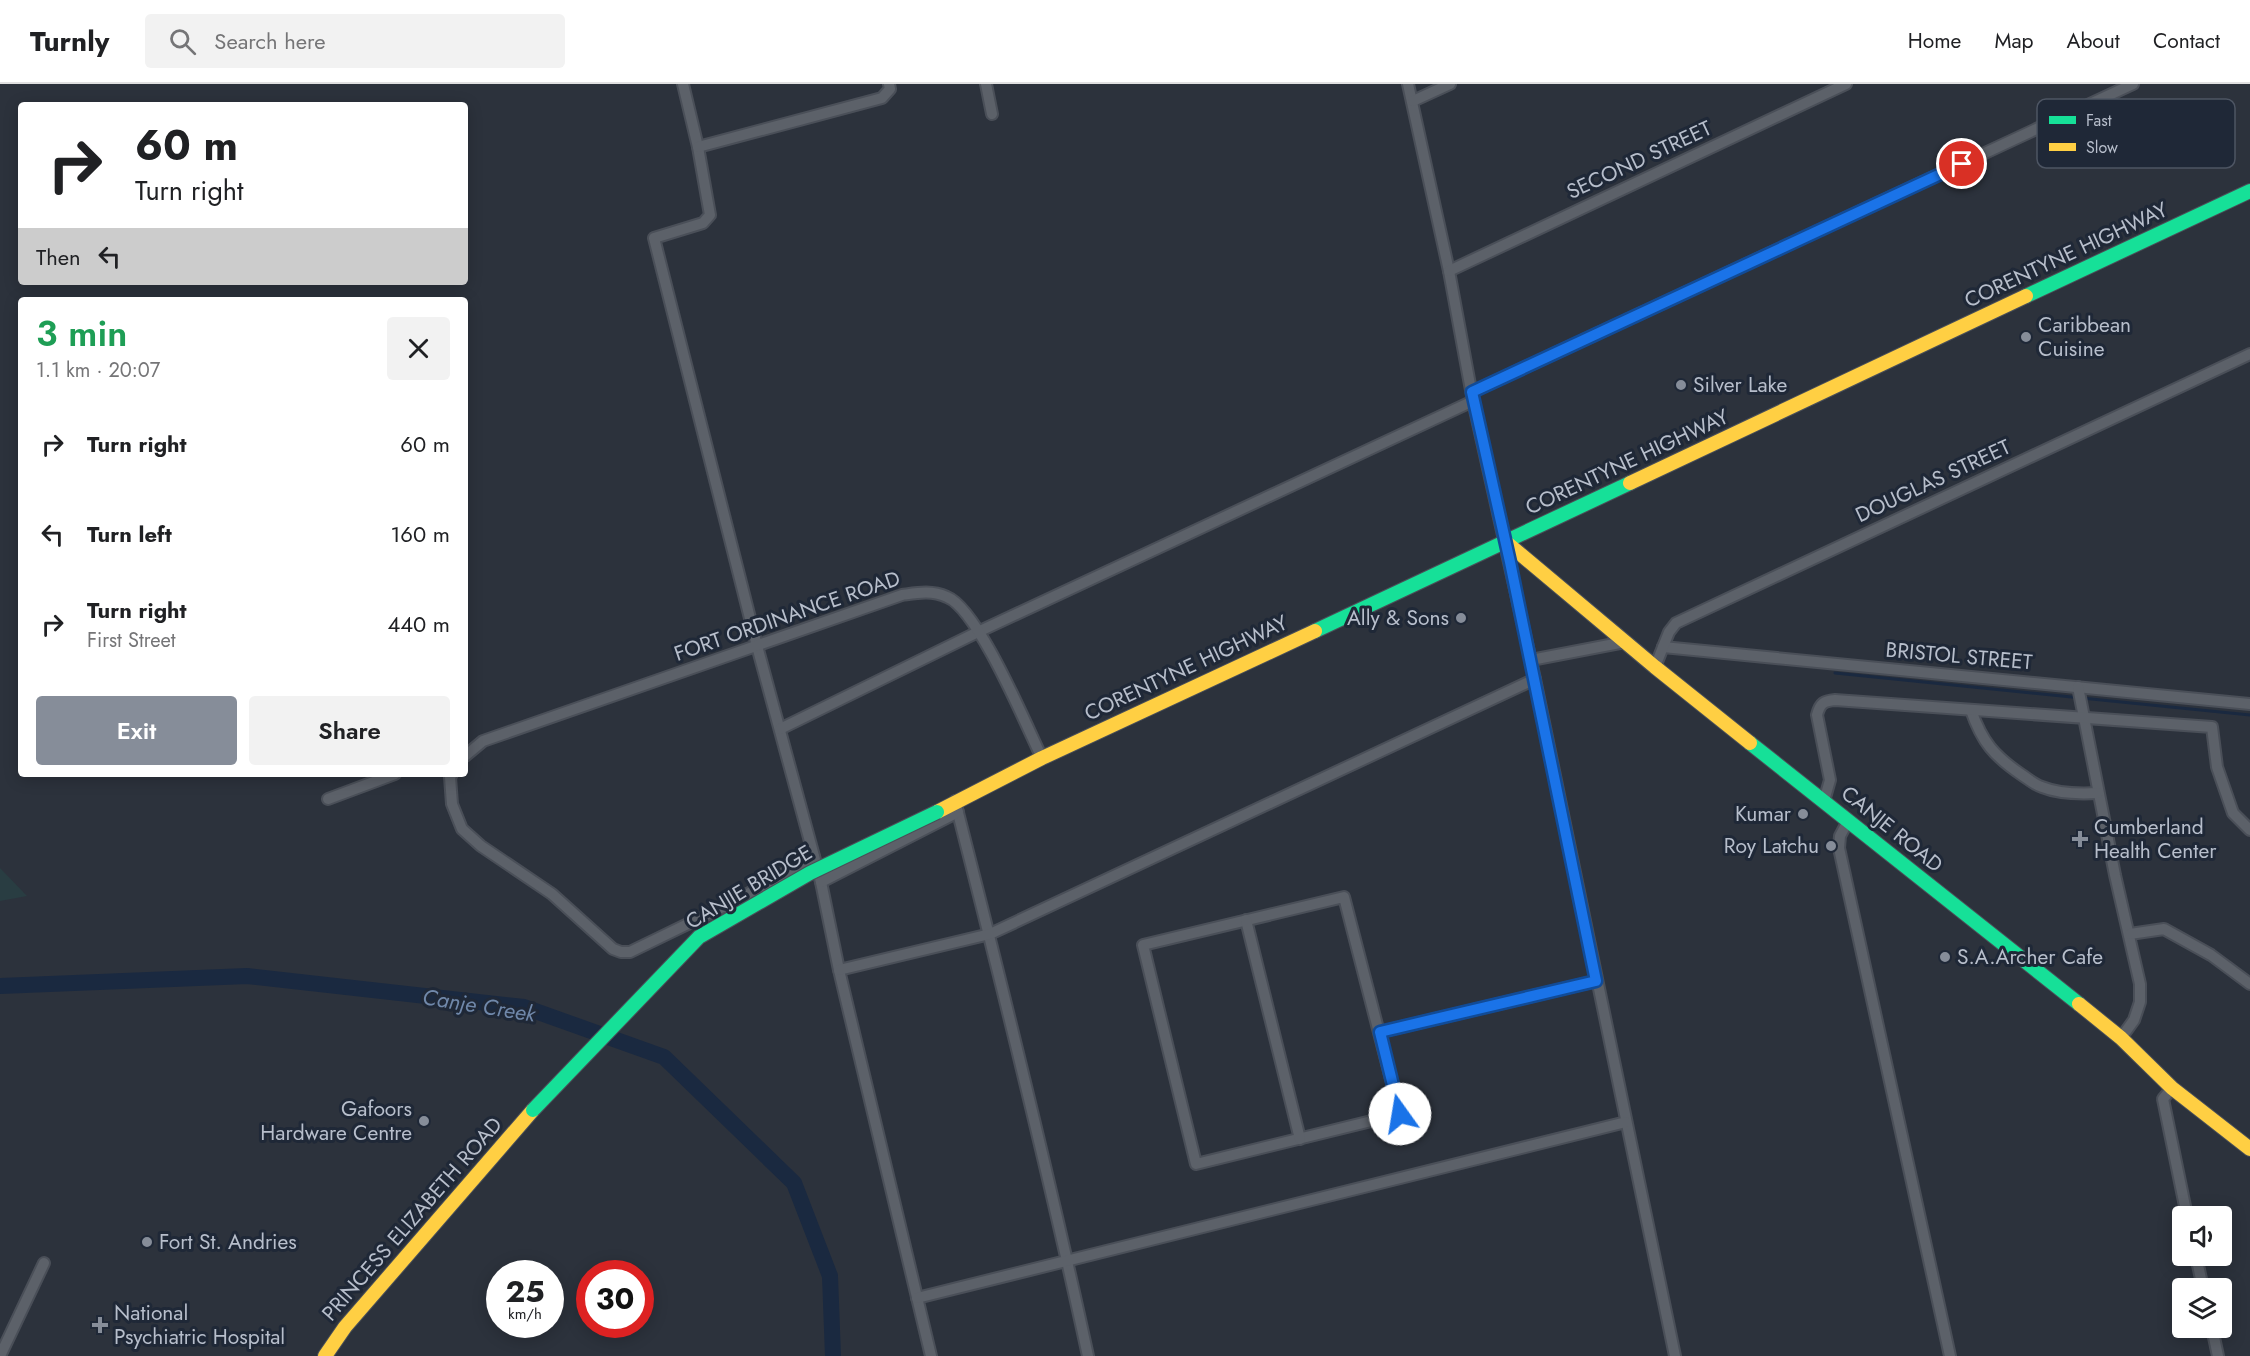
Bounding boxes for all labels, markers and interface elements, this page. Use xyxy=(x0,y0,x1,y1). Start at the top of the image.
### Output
search box xyxy=(145,14,565,68)
text: Turnly xyxy=(30,21,109,62)
icon: search xyxy=(166,25,199,58)
text: Search here xyxy=(214,25,326,57)
text: Home xyxy=(1908,26,1961,56)
text: Map xyxy=(1994,26,2034,56)
text: About xyxy=(2067,26,2120,56)
text: Contact xyxy=(2153,26,2220,56)
legend xyxy=(2037,99,2235,168)
text: Fast xyxy=(2086,109,2112,132)
street label: SECOND STREET xyxy=(1562,113,1717,207)
text: 60 m xyxy=(135,115,238,176)
icon: right xyxy=(36,126,114,204)
text: Slow xyxy=(2086,136,2118,159)
pin xyxy=(1936,138,1987,189)
icon: arrive xyxy=(1945,147,1978,180)
text: Turn right xyxy=(135,171,243,210)
street label: CORENTYNE HIGHWAY xyxy=(1959,195,2173,315)
icon: left xyxy=(93,240,126,273)
text: Then xyxy=(36,241,81,273)
text: 3 min xyxy=(36,307,127,359)
place label: Caribbean Cuisine xyxy=(2038,310,2131,364)
button: close xyxy=(387,317,450,380)
marker: Caribbean Cuisine xyxy=(2019,330,2033,344)
text: 1.1 km · 20:07 xyxy=(36,356,160,385)
place label: Silver Lake xyxy=(1693,370,1788,400)
marker: Silver Lake xyxy=(1674,378,1688,392)
street label: CORENTYNE HIGHWAY xyxy=(1520,402,1734,522)
icon: right xyxy=(36,428,69,461)
text: Turn right xyxy=(87,428,187,460)
text: 60 m xyxy=(400,428,450,460)
street label: DOUGLAS STREET xyxy=(1851,432,2016,530)
icon: left xyxy=(36,518,69,551)
text: Turn left xyxy=(87,518,172,550)
text: 160 m xyxy=(390,518,450,550)
street label: FORT ORDINANCE ROAD xyxy=(670,563,904,669)
text: Turn right xyxy=(87,594,187,626)
place label: Ally & Sons xyxy=(1347,603,1449,633)
icon: right xyxy=(36,608,69,641)
text: 440 m xyxy=(387,608,450,640)
street label: CORENTYNE HIGHWAY xyxy=(1079,608,1293,728)
marker: Ally & Sons xyxy=(1454,611,1468,625)
text: First Street xyxy=(87,626,176,655)
street label: BRISTOL STREET xyxy=(1884,635,2034,677)
button: Exit xyxy=(36,696,237,765)
button: Share xyxy=(249,696,450,765)
street label: CANJE ROAD xyxy=(1835,779,1949,879)
place label: Kumar xyxy=(1735,799,1792,829)
marker: Kumar xyxy=(1796,807,1810,821)
place label: Cumberland Health Center xyxy=(2094,812,2217,866)
marker: Cumberland Health Center xyxy=(2071,830,2089,848)
place label: Roy Latchu xyxy=(1724,831,1819,861)
street label: CANJIE BRIDGE xyxy=(680,837,818,937)
marker: Roy Latchu xyxy=(1824,839,1838,853)
place label: S.A.Archer Cafe xyxy=(1957,942,2103,972)
marker: S.A.Archer Cafe xyxy=(1938,950,1952,964)
water label: Canje Creek xyxy=(420,980,539,1030)
position arrow xyxy=(1368,1082,1432,1146)
place label: Gafoors Hardware Centre xyxy=(260,1094,412,1148)
street label: PRINCESS ELIZABETH ROAD xyxy=(315,1110,509,1328)
marker: Gafoors Hardware Centre xyxy=(417,1114,431,1128)
map controls xyxy=(2172,1206,2232,1338)
button: sound xyxy=(2172,1206,2232,1266)
place label: Fort St. Andries xyxy=(159,1227,297,1257)
marker: Fort St. Andries xyxy=(140,1235,154,1249)
speed limit sign: 30 xyxy=(576,1260,654,1338)
text: 25 xyxy=(505,1270,545,1313)
button: layers xyxy=(2172,1278,2232,1338)
place label: National Psychiatric Hospital xyxy=(114,1298,285,1352)
text: km/h xyxy=(508,1303,542,1325)
marker: National Psychiatric Hospital xyxy=(91,1316,109,1334)

